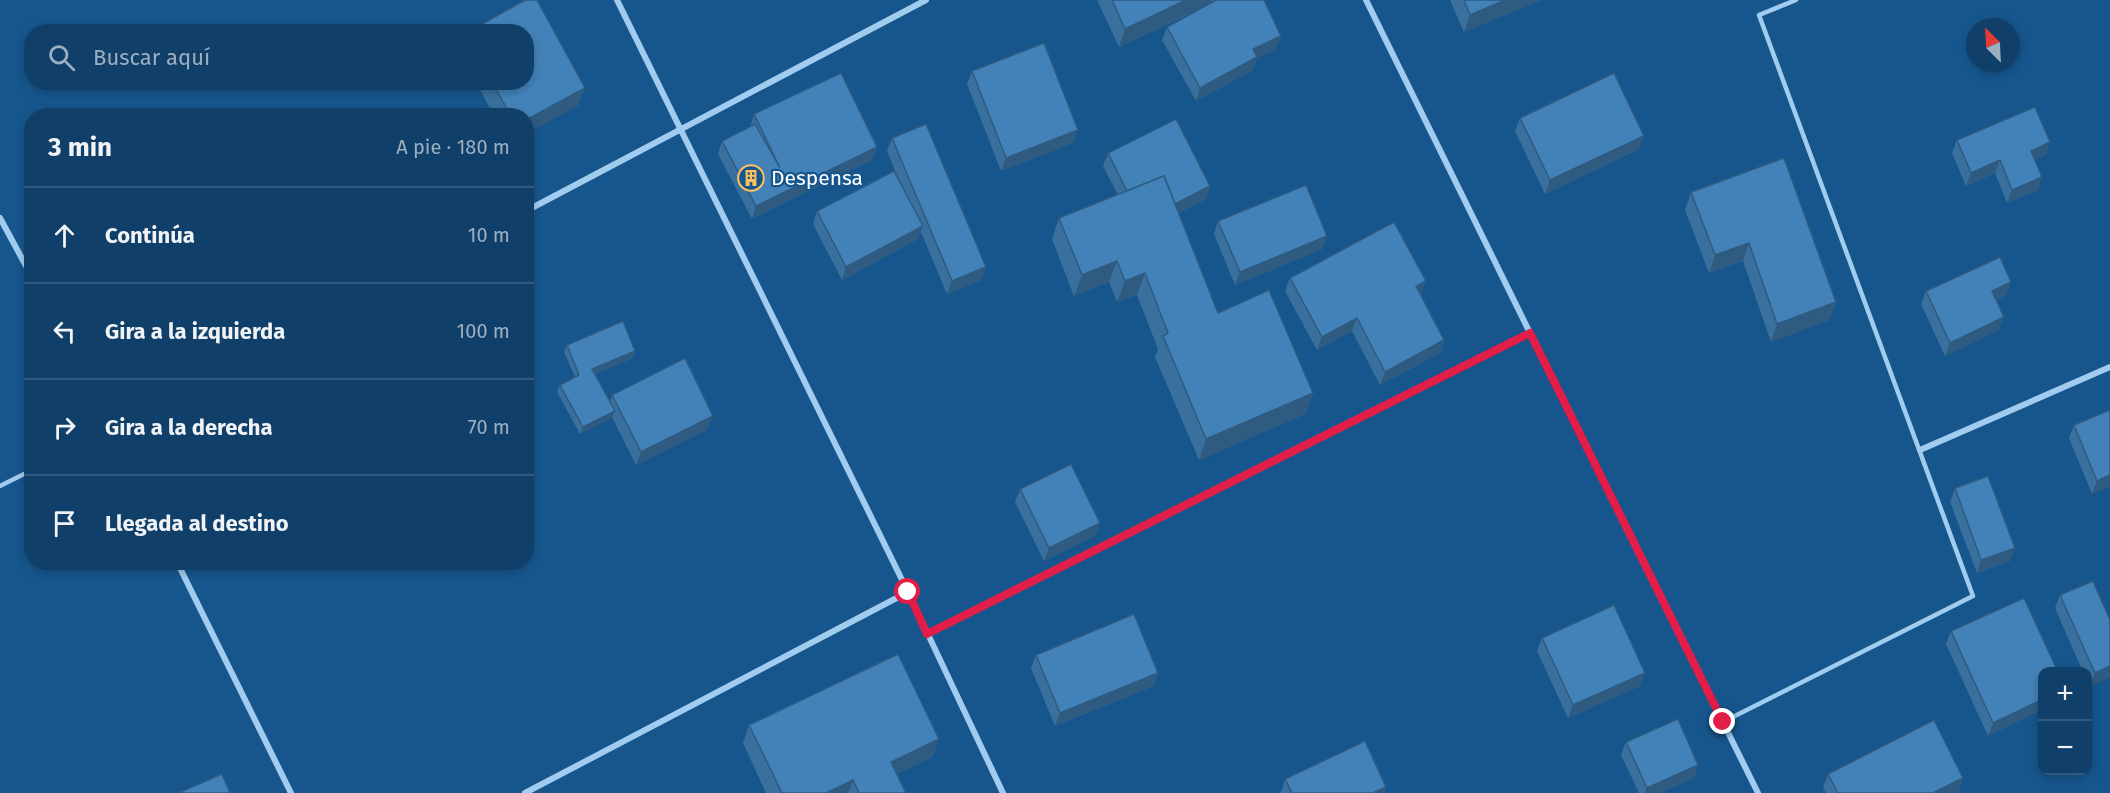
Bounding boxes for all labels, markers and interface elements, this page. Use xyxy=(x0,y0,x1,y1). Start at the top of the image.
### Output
north arrow xyxy=(1966,18,2020,72)
search box xyxy=(24,24,534,90)
icon: search xyxy=(45,41,78,74)
text: Buscar aquí xyxy=(93,44,210,71)
text: 3 min xyxy=(48,132,112,163)
text: A pie · 180 m xyxy=(396,135,510,159)
building icon: Despensa xyxy=(736,163,766,193)
place label: Despensa xyxy=(771,165,863,191)
icon: ahead xyxy=(48,219,81,252)
text: Continúa xyxy=(105,222,195,249)
text: 10 m xyxy=(468,223,510,247)
icon: left xyxy=(48,315,81,348)
text: Gira a la izquierda xyxy=(105,318,285,345)
text: 100 m xyxy=(457,319,510,343)
icon: right xyxy=(48,411,81,444)
text: Gira a la derecha xyxy=(105,414,273,441)
text: 70 m xyxy=(468,415,510,439)
icon: arrive xyxy=(48,507,81,540)
text: Llegada al destino xyxy=(105,510,289,537)
route start xyxy=(894,578,920,604)
map controls xyxy=(2038,667,2092,775)
button: + xyxy=(2038,667,2092,721)
route end xyxy=(1709,708,1735,734)
button: − xyxy=(2038,721,2092,775)

